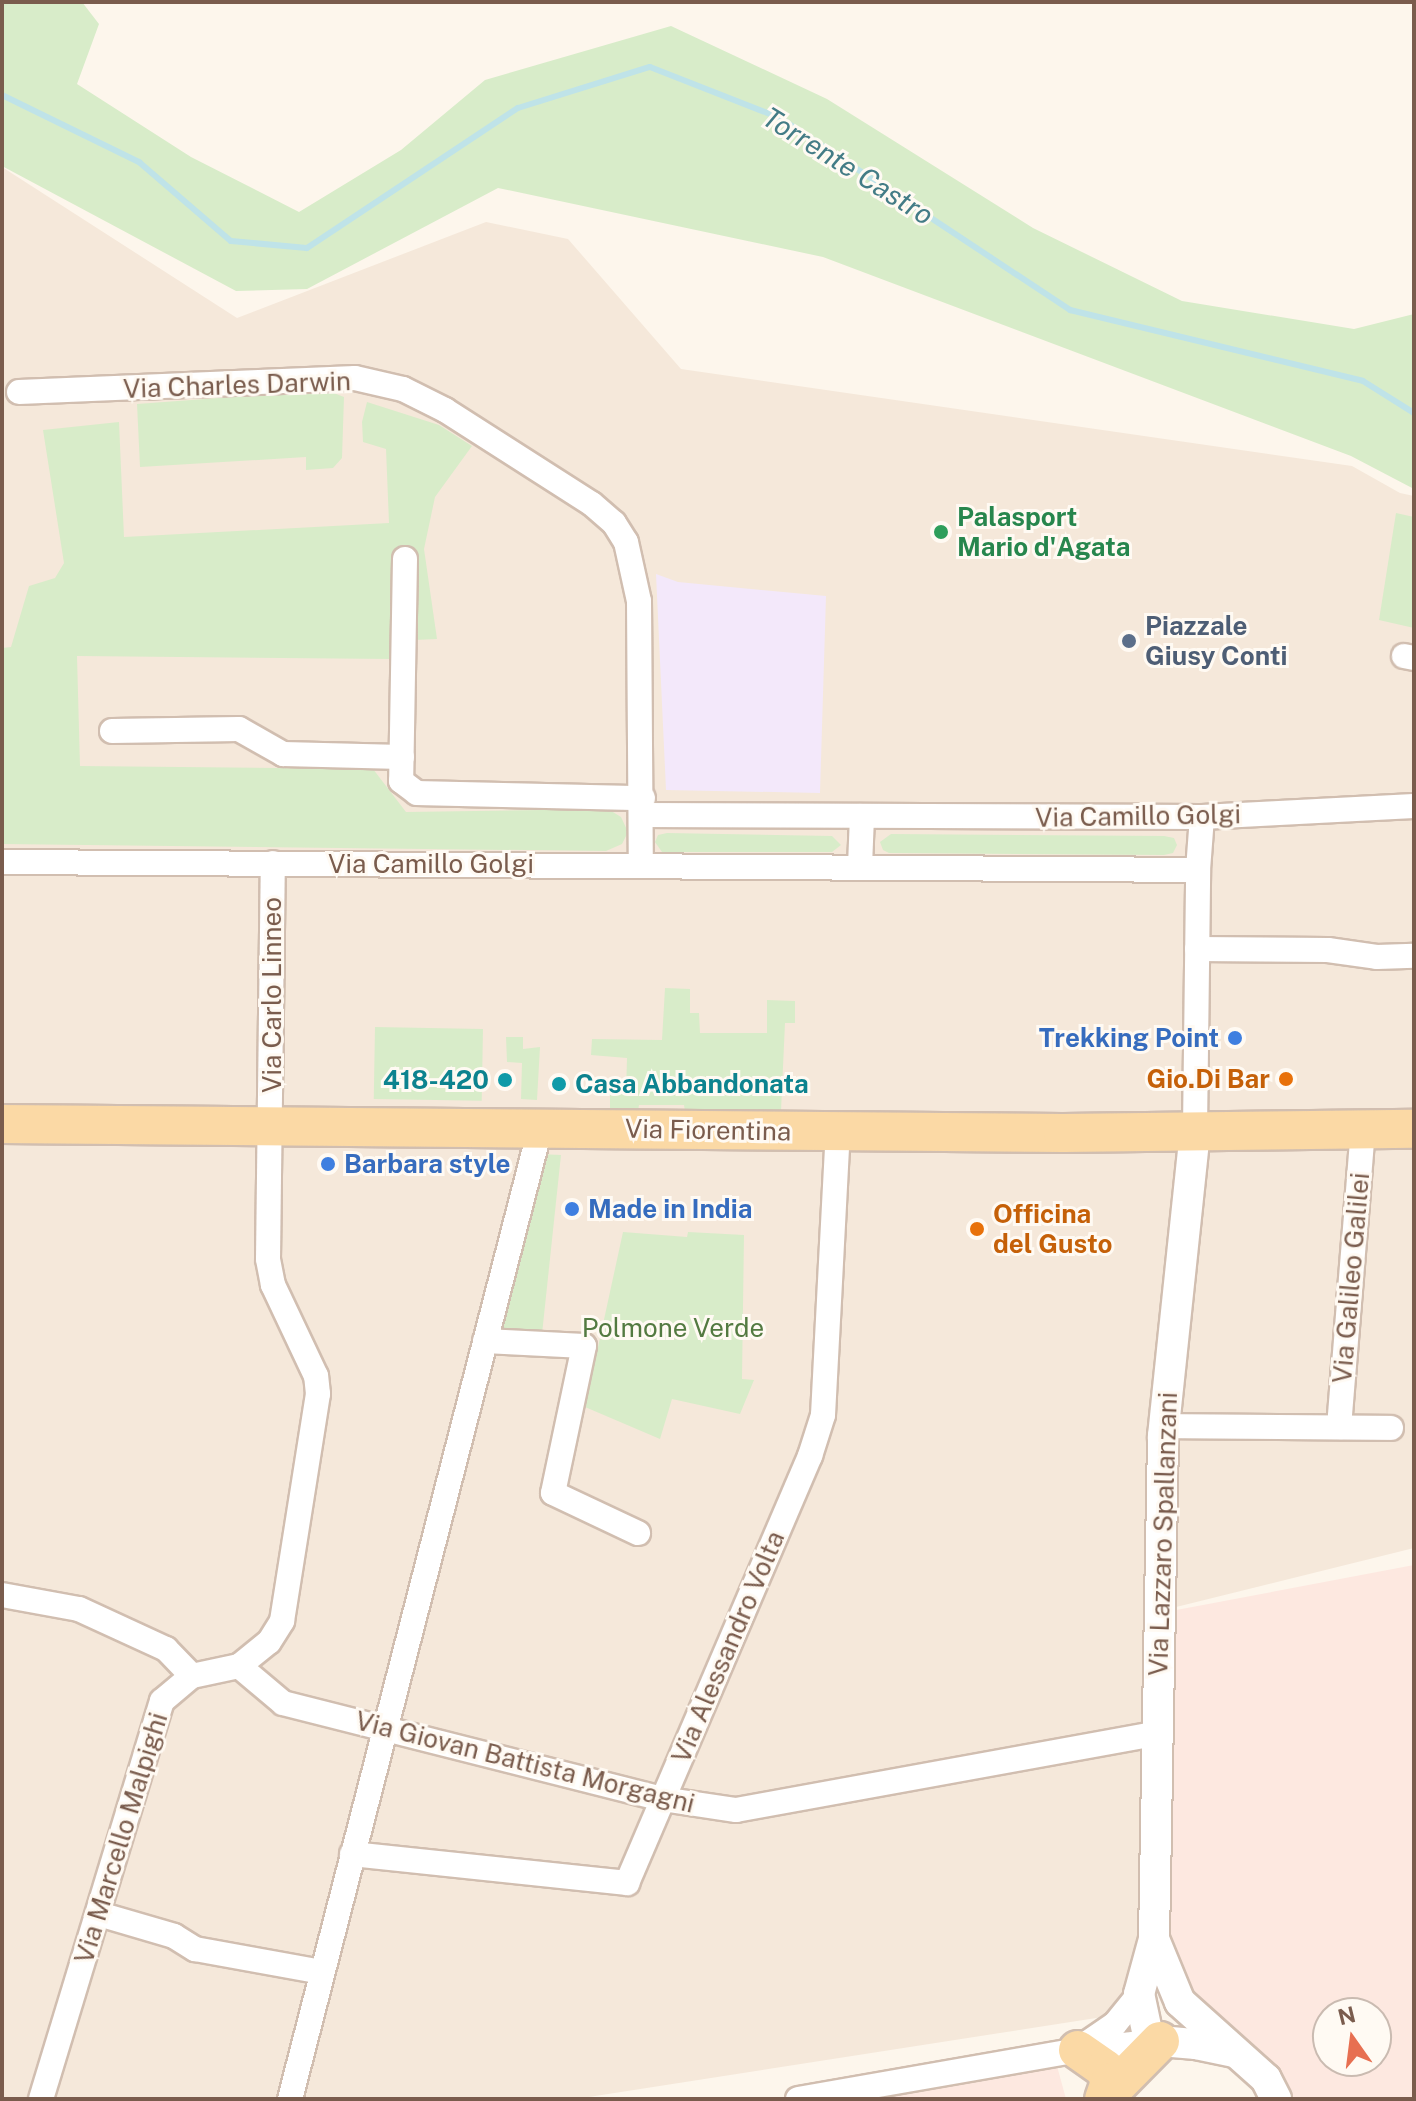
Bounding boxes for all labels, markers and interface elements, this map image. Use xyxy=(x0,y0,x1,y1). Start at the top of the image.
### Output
water label: Torrente Castro xyxy=(756,100,940,232)
street label: Via Charles Darwin xyxy=(122,365,352,405)
place label: Palasport Mario d'Agata xyxy=(957,501,1131,562)
marker: Palasport Mario d'Agata xyxy=(932,523,950,541)
place label: Piazzale Giusy Conti xyxy=(1145,610,1288,672)
marker: Piazzale Giusy Conti xyxy=(1120,632,1138,650)
street label: Via Camillo Golgi xyxy=(1035,799,1241,833)
street label: Via Camillo Golgi xyxy=(328,848,534,880)
street label: Via Carlo Linneo xyxy=(256,897,288,1093)
place label: Trekking Point xyxy=(1039,1022,1219,1054)
marker: Trekking Point xyxy=(1226,1029,1244,1047)
place label: Gio.Di Bar xyxy=(1146,1063,1270,1095)
place label: 418-420 xyxy=(383,1064,489,1096)
place label: Casa Abbandonata xyxy=(575,1068,809,1100)
marker: Gio.Di Bar xyxy=(1277,1070,1295,1088)
marker: 418-420 xyxy=(496,1071,514,1089)
marker: Casa Abbandonata xyxy=(550,1075,568,1093)
street label: Via Fiorentina xyxy=(625,1113,791,1147)
place label: Barbara style xyxy=(344,1148,511,1180)
marker: Barbara style xyxy=(319,1155,337,1173)
street label: Via Galileo Galilei xyxy=(1326,1171,1376,1385)
place label: Made in India xyxy=(588,1193,753,1225)
place label: Officina del Gusto xyxy=(993,1198,1112,1260)
marker: Made in India xyxy=(563,1200,581,1218)
marker: Officina del Gusto xyxy=(968,1220,986,1238)
park label: Polmone Verde xyxy=(581,1312,765,1344)
street label: Via Lazzaro Spallanzani xyxy=(1142,1391,1184,1677)
street label: Via Alessandro Volta xyxy=(665,1526,791,1768)
street label: Via Giovan Battista Morgagni xyxy=(352,1705,698,1819)
street label: Via Marcello Malpighi xyxy=(68,1709,174,1967)
north arrow xyxy=(1312,1997,1392,2077)
text: N xyxy=(1335,2001,1358,2030)

